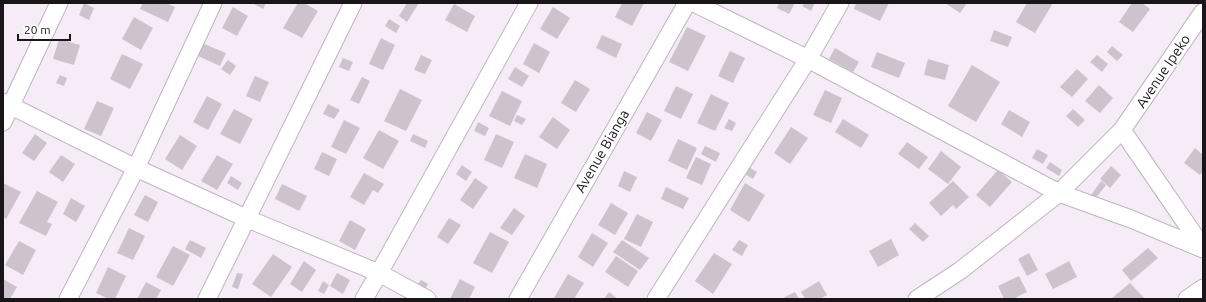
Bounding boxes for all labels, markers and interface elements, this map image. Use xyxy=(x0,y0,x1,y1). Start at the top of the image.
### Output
scale bar xyxy=(18,16,70,42)
text: 20 m xyxy=(24,23,51,36)
street label: Avenue Ipeko xyxy=(1133,31,1193,111)
street label: Avenue Bianga xyxy=(572,107,632,195)

